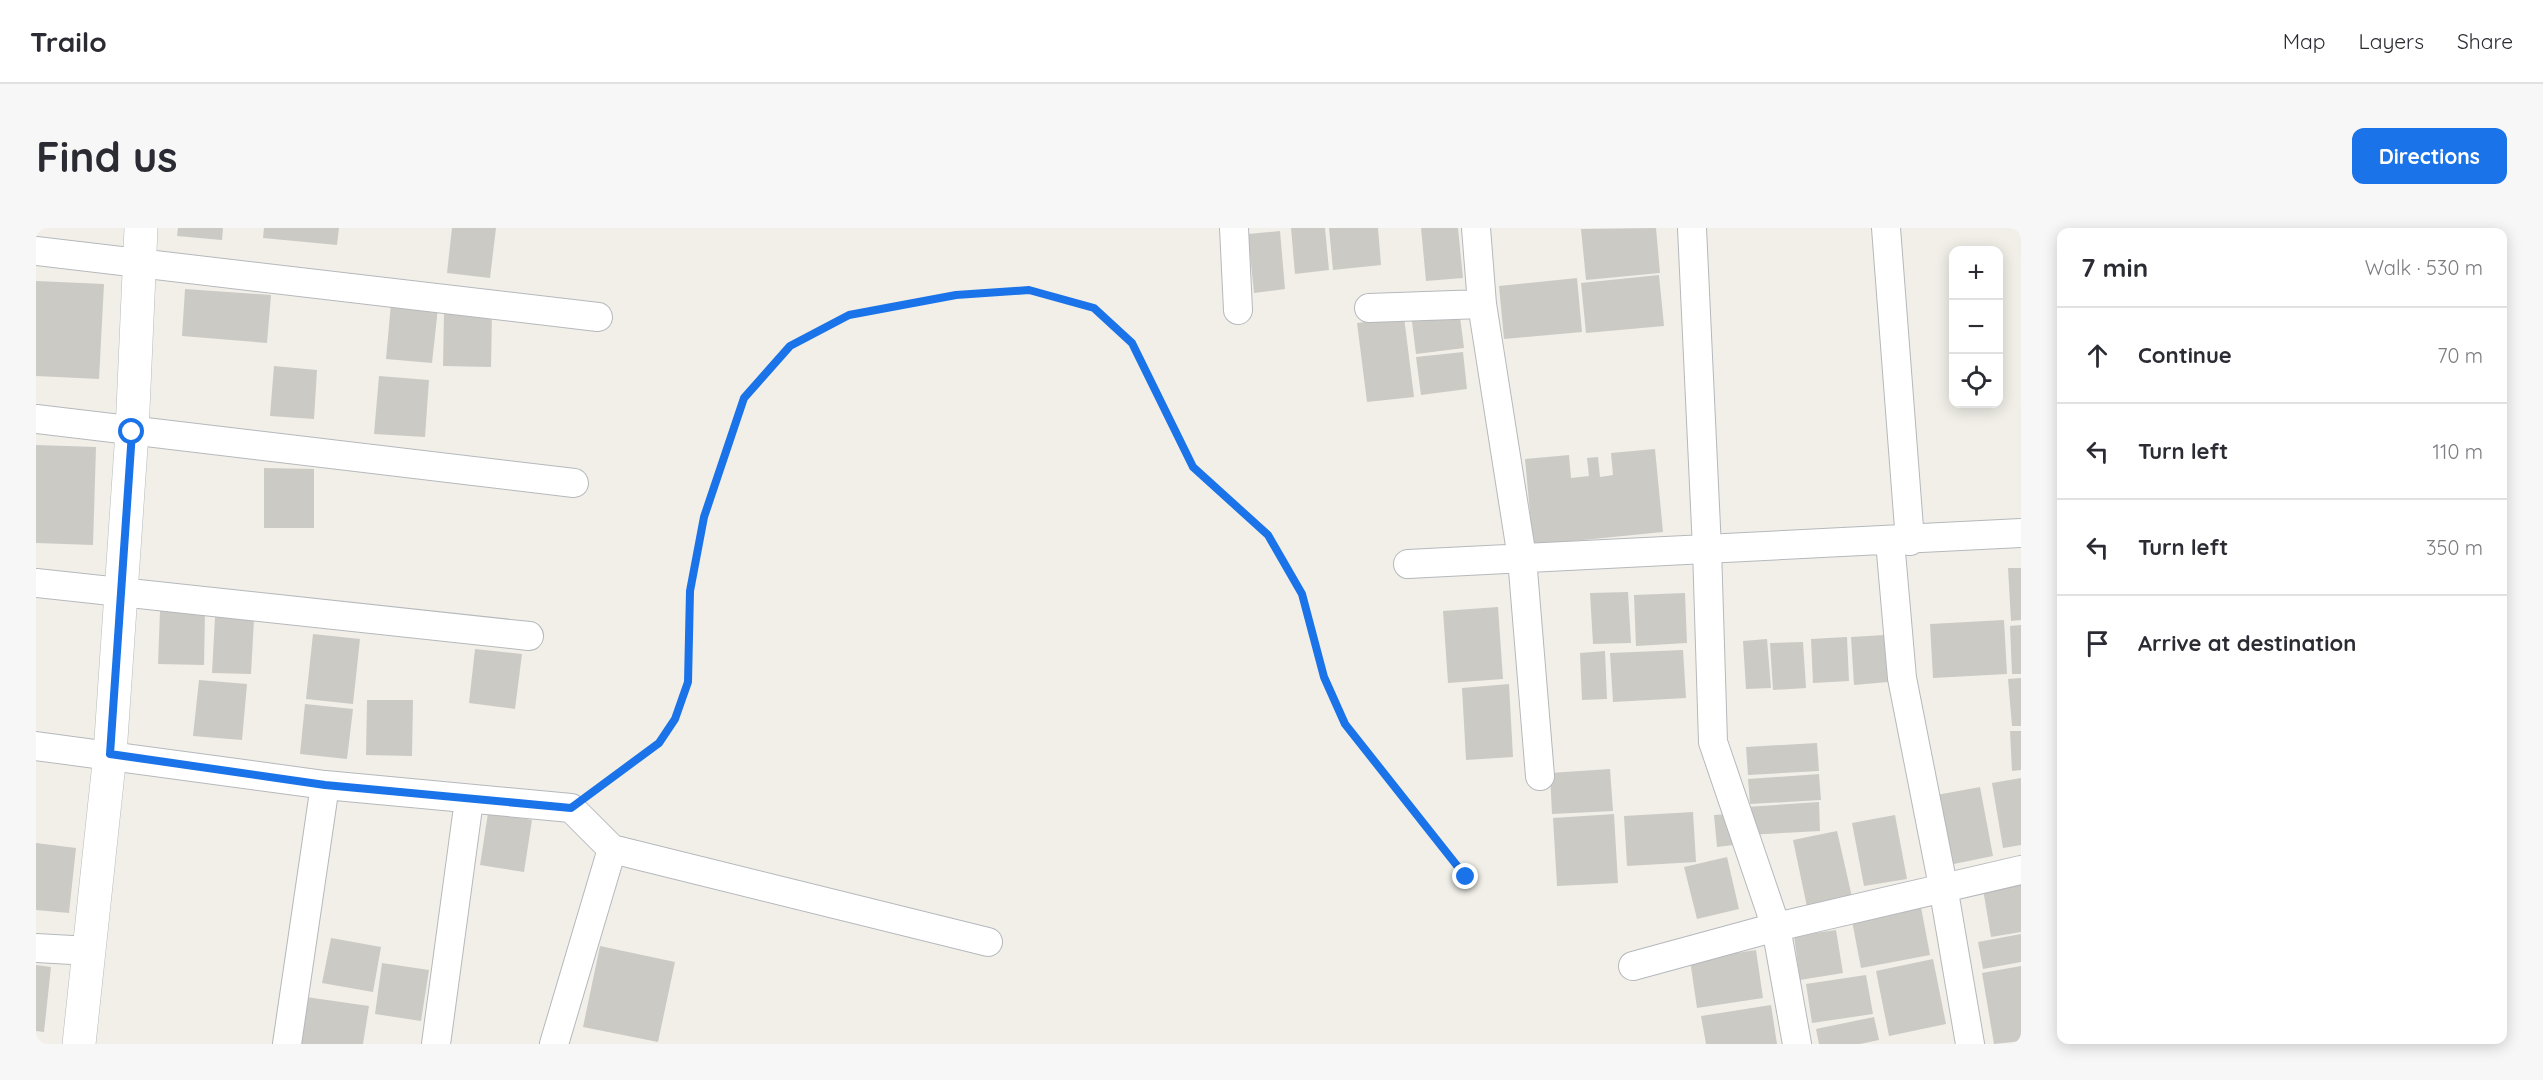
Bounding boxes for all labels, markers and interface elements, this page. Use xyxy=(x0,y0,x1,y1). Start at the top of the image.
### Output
text: Trailo xyxy=(30,24,107,59)
text: Map xyxy=(2283,28,2326,54)
text: Layers xyxy=(2359,28,2424,54)
text: Share xyxy=(2457,28,2513,54)
button: Directions xyxy=(2352,128,2507,184)
text: Find us xyxy=(36,130,178,183)
map controls xyxy=(1949,246,2003,408)
button: + xyxy=(1949,246,2003,300)
text: 7 min xyxy=(2081,251,2148,284)
text: Walk · 530 m xyxy=(2365,255,2483,280)
button: − xyxy=(1949,300,2003,354)
icon: ahead xyxy=(2081,339,2114,372)
text: Continue xyxy=(2138,341,2232,369)
text: 70 m xyxy=(2437,343,2483,368)
button: locate xyxy=(1949,354,2003,408)
route start xyxy=(118,418,144,444)
icon: left xyxy=(2081,435,2114,468)
text: Turn left xyxy=(2138,437,2228,465)
text: 110 m xyxy=(2433,439,2483,464)
icon: left xyxy=(2081,531,2114,564)
text: Turn left xyxy=(2138,533,2228,561)
text: 350 m xyxy=(2426,535,2483,560)
icon: arrive xyxy=(2081,627,2114,660)
text: Arrive at destination xyxy=(2138,629,2356,657)
route end xyxy=(1452,863,1478,889)

